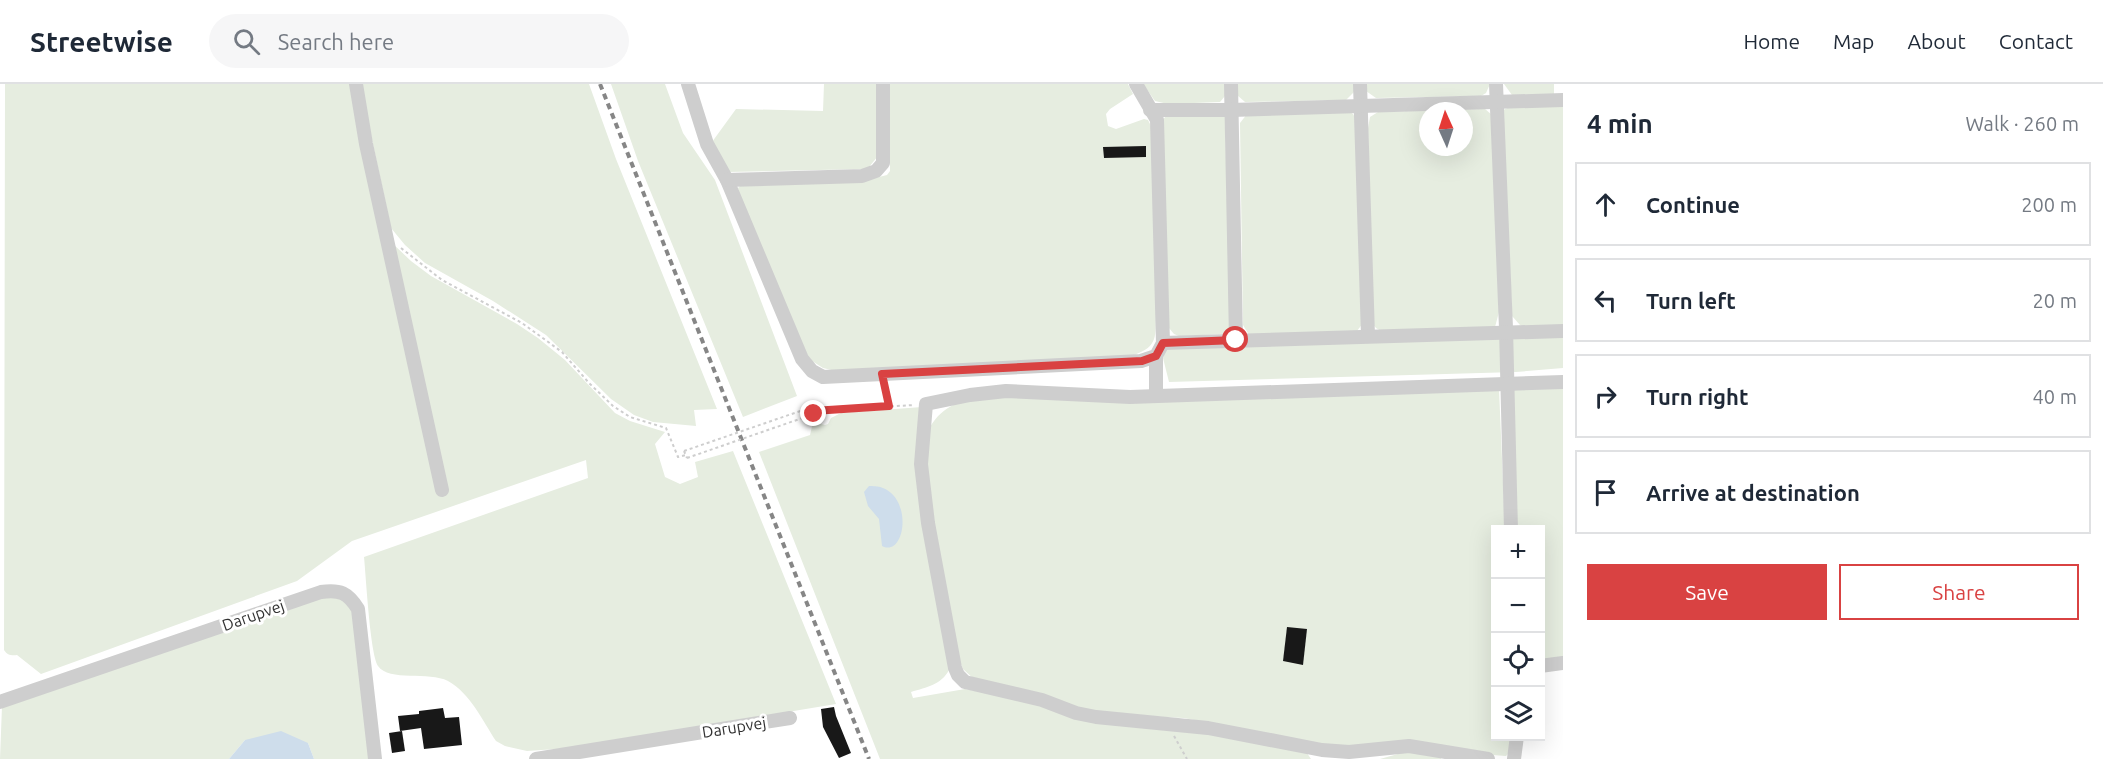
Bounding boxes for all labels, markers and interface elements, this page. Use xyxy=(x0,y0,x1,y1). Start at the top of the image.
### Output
search box xyxy=(209,14,629,68)
icon: search xyxy=(230,25,263,58)
text: Streetwise xyxy=(30,26,173,57)
text: Search here xyxy=(278,29,394,54)
text: Home xyxy=(1743,29,1800,53)
text: Map xyxy=(1833,29,1874,53)
text: About xyxy=(1907,29,1966,53)
text: Contact xyxy=(1999,29,2073,53)
north arrow xyxy=(1419,102,1473,156)
text: 4 min xyxy=(1587,109,1653,138)
text: Walk · 260 m xyxy=(1966,112,2079,135)
icon: ahead xyxy=(1589,188,1622,221)
text: Continue xyxy=(1646,192,1740,217)
text: 200 m xyxy=(2021,193,2077,216)
icon: left xyxy=(1589,284,1622,317)
text: Turn left xyxy=(1646,288,1736,313)
text: 20 m xyxy=(2033,289,2077,312)
route start xyxy=(1222,326,1248,352)
icon: right xyxy=(1589,380,1622,413)
text: Turn right xyxy=(1646,384,1748,409)
text: 40 m xyxy=(2033,385,2077,408)
route end xyxy=(800,400,826,426)
icon: arrive xyxy=(1589,476,1622,509)
text: Arrive at destination xyxy=(1646,480,1860,505)
map controls xyxy=(1491,525,1545,741)
button: + xyxy=(1491,525,1545,579)
button: Save xyxy=(1587,564,1827,620)
button: Share xyxy=(1839,564,2079,620)
button: − xyxy=(1491,579,1545,633)
street label: Darupvej xyxy=(220,596,286,634)
button: locate xyxy=(1491,633,1545,687)
button: layers xyxy=(1491,687,1545,741)
street label: Darupvej xyxy=(701,713,767,741)

